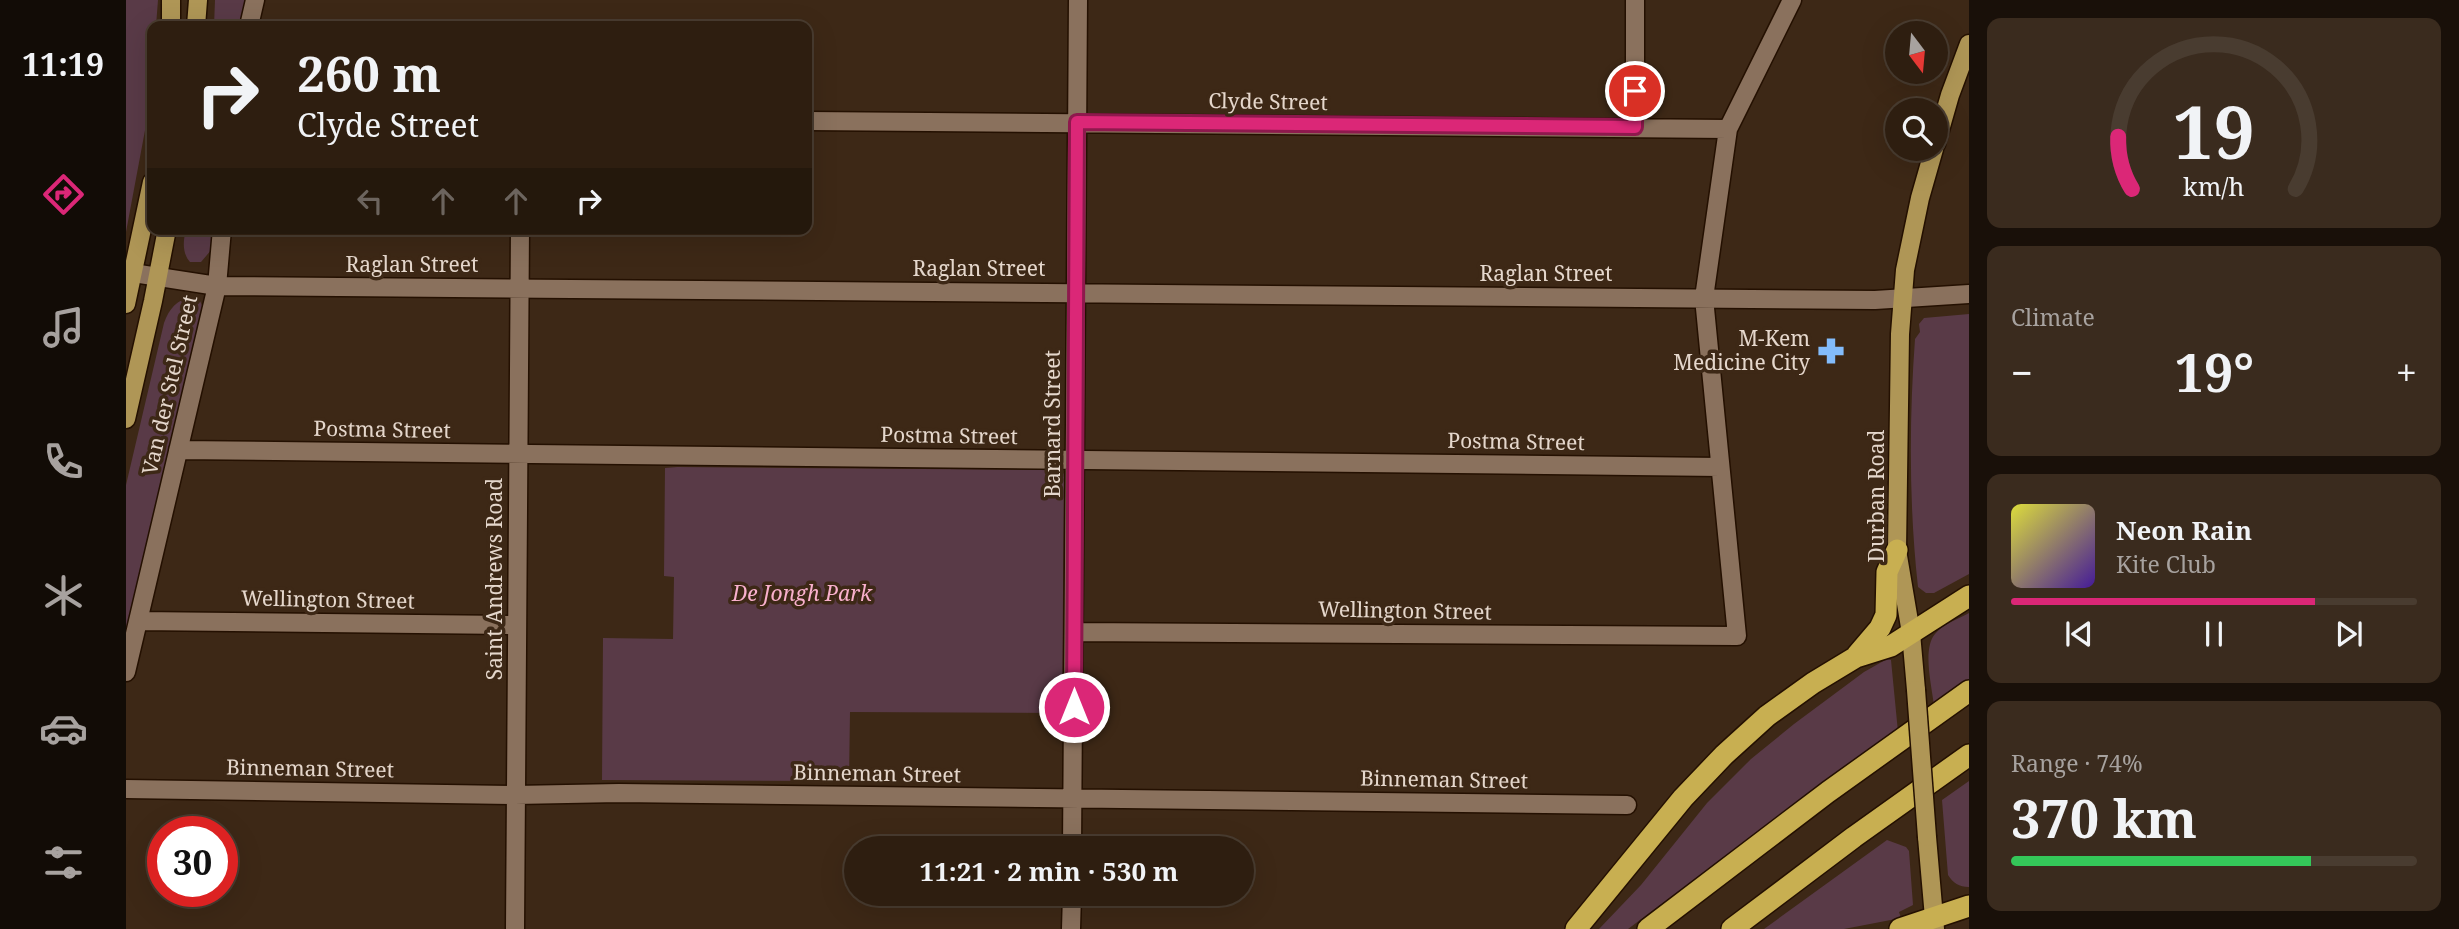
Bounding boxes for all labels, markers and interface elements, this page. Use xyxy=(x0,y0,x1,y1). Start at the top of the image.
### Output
north arrow xyxy=(1885,21,1948,84)
map controls xyxy=(1885,21,1948,161)
text: 260 m xyxy=(297,40,441,106)
text: 11:19 xyxy=(22,42,104,85)
icon: right xyxy=(182,49,273,140)
pin xyxy=(1605,61,1665,121)
icon: arrive xyxy=(1616,72,1654,110)
text: 19 xyxy=(2173,81,2255,180)
street label: Clyde Street xyxy=(1208,86,1328,116)
button: search xyxy=(1885,98,1948,161)
text: Clyde Street xyxy=(297,103,479,146)
text: km/h xyxy=(2183,169,2245,203)
icon: directions xyxy=(39,170,88,219)
icon: left xyxy=(351,182,389,220)
icon: ahead xyxy=(424,182,462,220)
icon: ahead xyxy=(497,182,535,220)
icon: right xyxy=(570,182,608,220)
street label: Raglan Street xyxy=(346,250,478,278)
street label: Raglan Street xyxy=(913,254,1045,282)
street label: Raglan Street xyxy=(1480,259,1612,287)
street label: Van der Stel Street xyxy=(135,292,203,477)
text: Climate xyxy=(2011,301,2095,333)
icon: music xyxy=(39,303,88,352)
place label: M-Kem Medicine City xyxy=(1673,324,1810,376)
pharmacy icon: M-Kem Medicine City xyxy=(1816,336,1846,366)
text: 19° xyxy=(2175,336,2254,407)
text: − xyxy=(2011,346,2033,398)
text: + xyxy=(2396,346,2417,398)
street label: Barnard Street xyxy=(1038,350,1066,498)
street label: Postma Street xyxy=(313,414,451,444)
street label: Postma Street xyxy=(880,420,1018,450)
street label: Postma Street xyxy=(1447,426,1585,456)
street label: Durban Road xyxy=(1862,429,1890,562)
icon: phone xyxy=(39,437,88,486)
street label: Saint Andrews Road xyxy=(480,478,508,680)
text: Neon Rain xyxy=(2116,512,2252,548)
text: Kite Club xyxy=(2116,548,2216,580)
icon: climate xyxy=(39,571,88,620)
park label: De Jongh Park xyxy=(731,579,873,607)
street label: Wellington Street xyxy=(241,583,415,615)
street label: Wellington Street xyxy=(1318,594,1492,626)
icon: previous xyxy=(2060,615,2098,653)
icon: pause xyxy=(2195,615,2233,653)
icon: next xyxy=(2330,615,2368,653)
position arrow xyxy=(1037,670,1111,744)
icon: car xyxy=(39,704,88,753)
text: Range · 74% xyxy=(2011,747,2143,779)
street label: Binneman Street xyxy=(226,753,394,783)
street label: Binneman Street xyxy=(793,758,961,788)
street label: Binneman Street xyxy=(1360,764,1528,794)
text: 370 km xyxy=(2011,782,2197,853)
speed limit sign: 30 xyxy=(147,816,238,907)
icon: filters xyxy=(39,838,88,887)
text: 11:21 · 2 min · 530 m xyxy=(919,853,1179,889)

